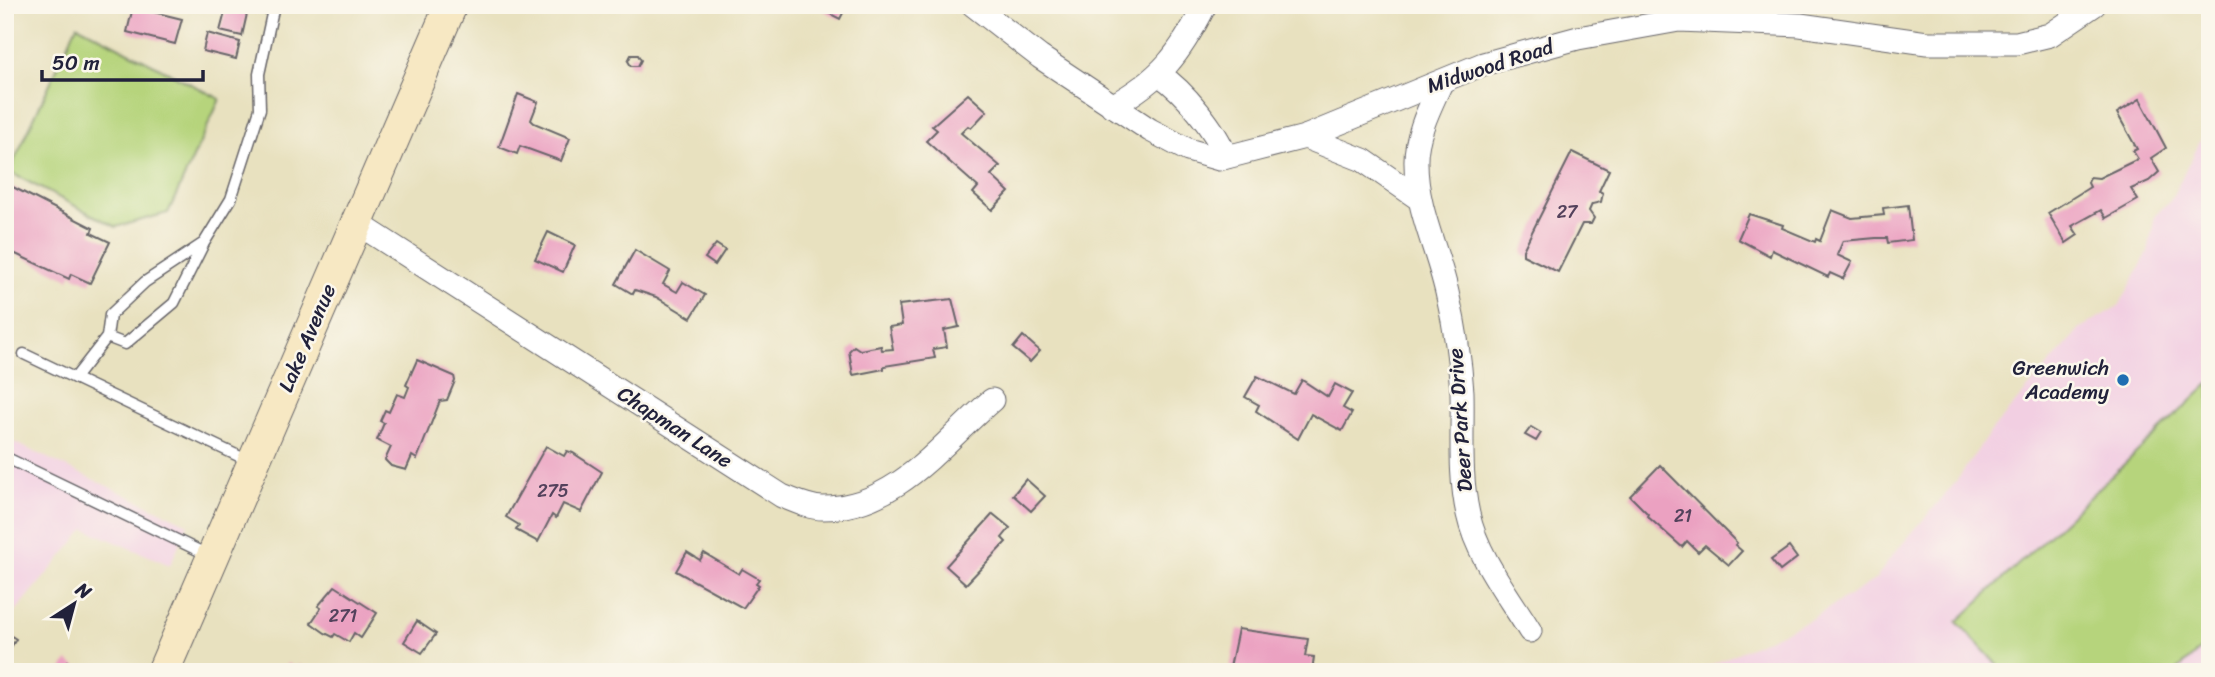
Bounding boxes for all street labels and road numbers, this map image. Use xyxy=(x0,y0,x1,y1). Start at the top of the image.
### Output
street label: Midwood Road xyxy=(1422,27,1560,104)
street label: Lake Avenue xyxy=(267,278,347,398)
street label: Deer Park Drive xyxy=(1436,347,1484,493)
street label: Chapman Lane xyxy=(609,375,741,479)

